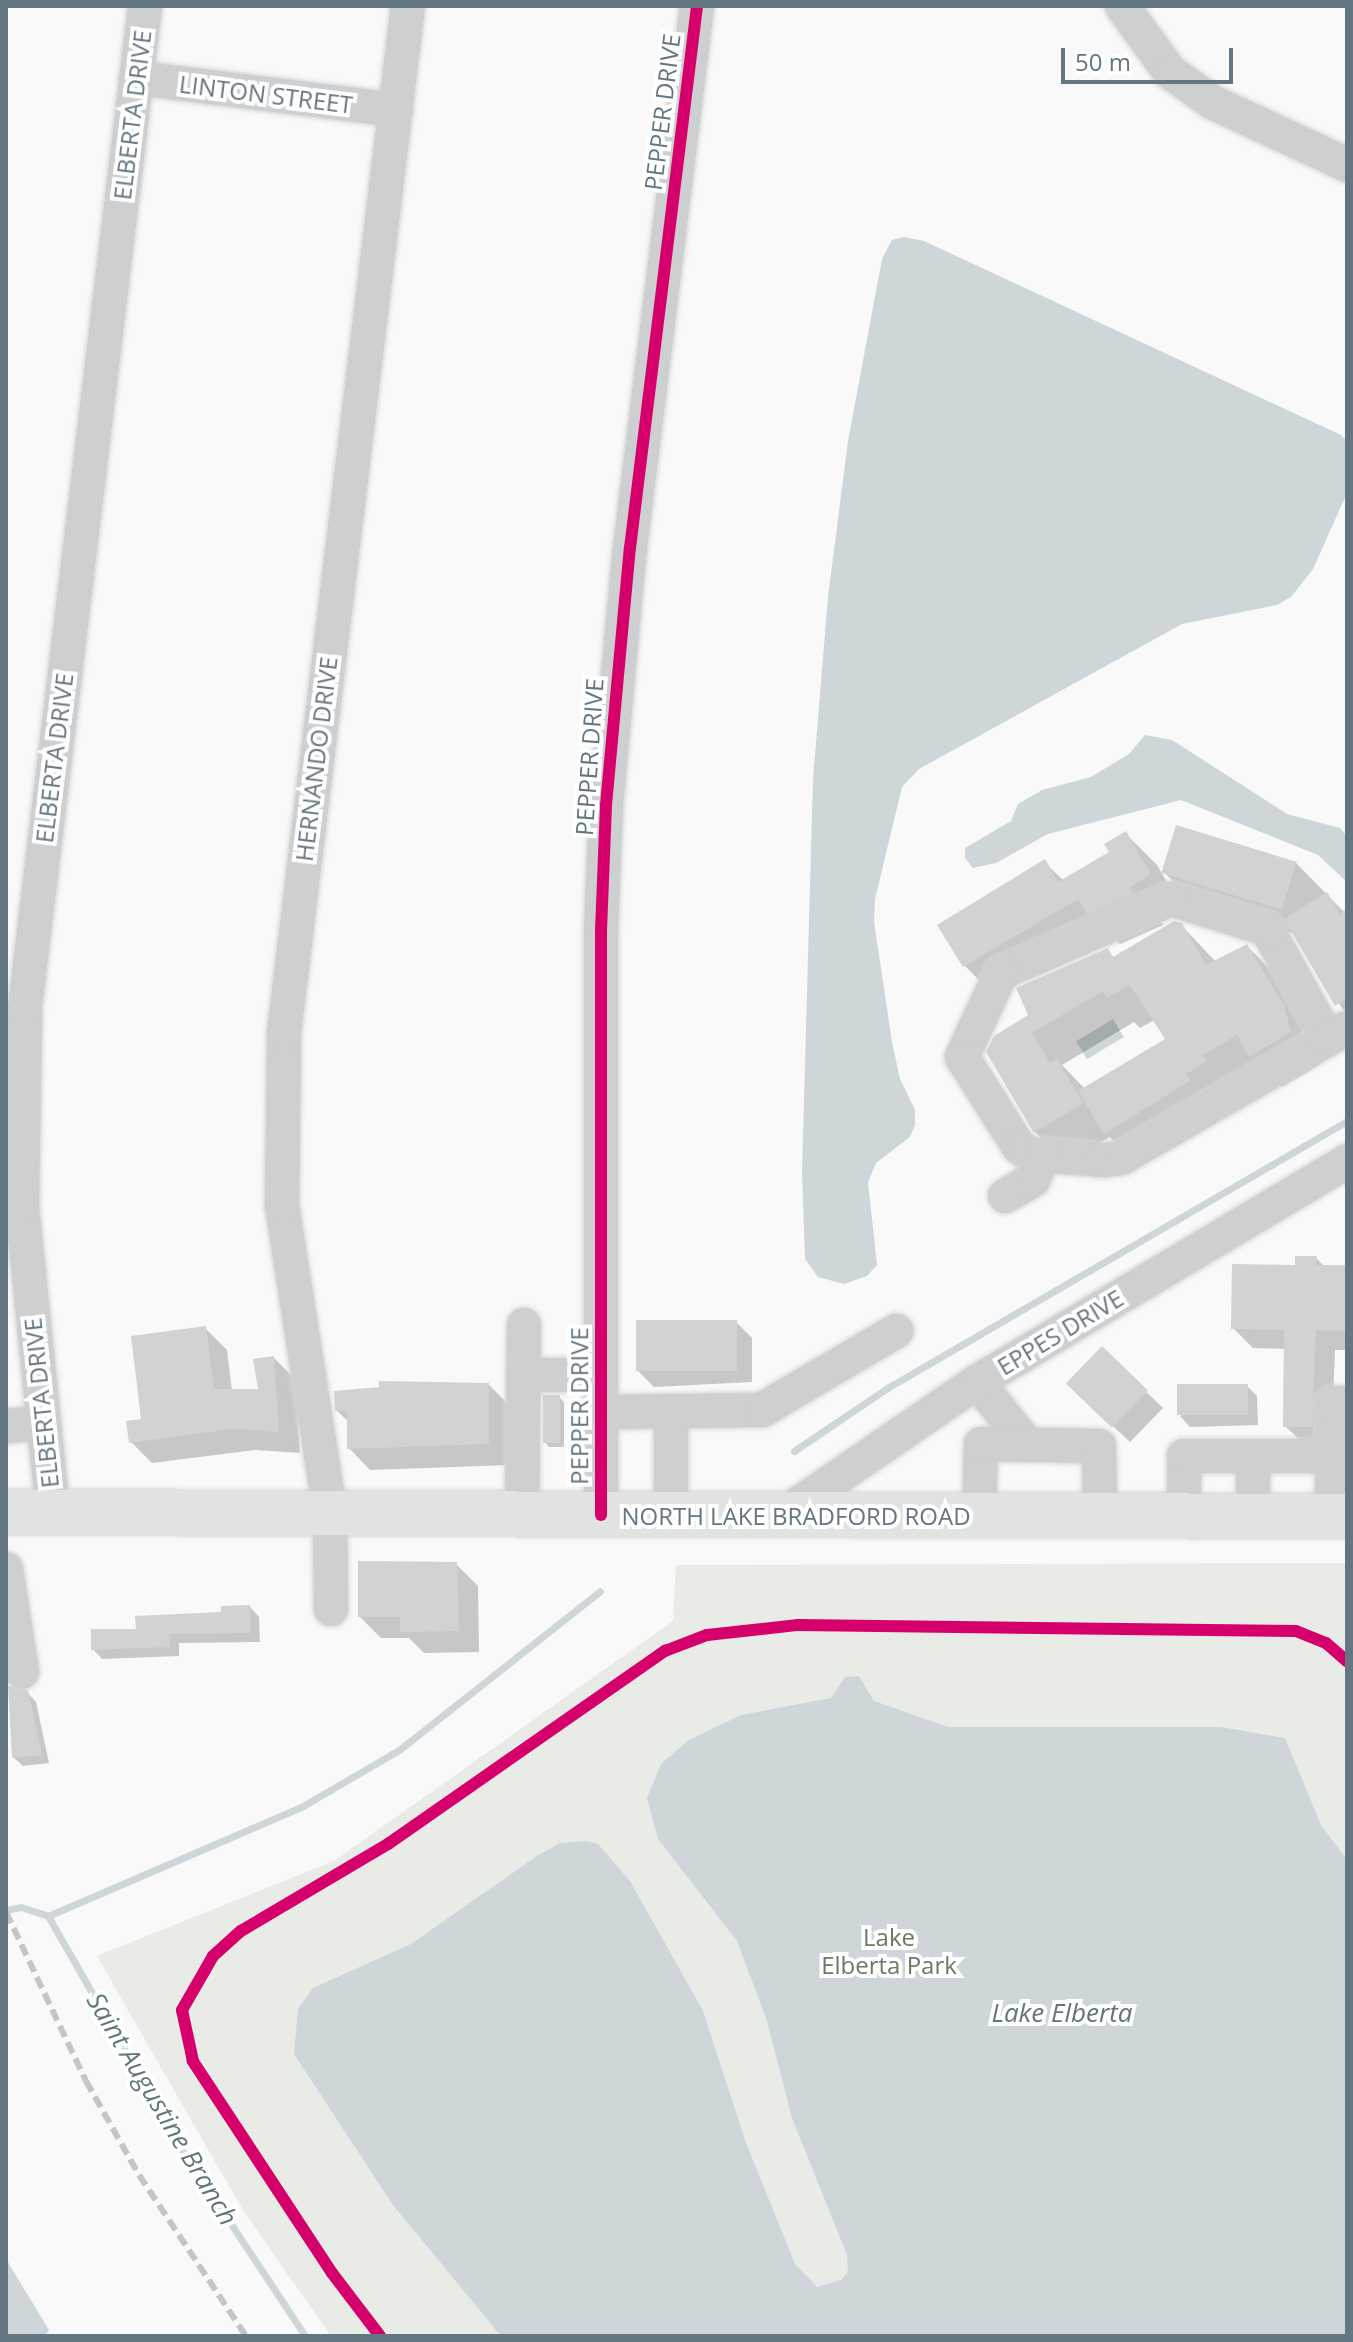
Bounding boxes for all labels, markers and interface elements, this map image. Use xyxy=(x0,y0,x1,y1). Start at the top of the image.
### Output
street label: ELBERTA DRIVE xyxy=(107,29,157,201)
street label: PEPPER DRIVE xyxy=(638,32,686,192)
scale bar xyxy=(1065,32,1237,82)
text: 50 m xyxy=(1075,45,1131,78)
street label: LINTON STREET xyxy=(178,69,354,119)
street label: HERNANDO DRIVE xyxy=(289,655,343,863)
street label: ELBERTA DRIVE xyxy=(29,672,79,844)
street label: PEPPER DRIVE xyxy=(569,677,609,837)
street label: EPPES DRIVE xyxy=(992,1283,1128,1381)
street label: ELBERTA DRIVE xyxy=(18,1317,64,1489)
street label: PEPPER DRIVE xyxy=(565,1327,593,1485)
street label: NORTH LAKE BRADFORD ROAD xyxy=(621,1502,971,1530)
park label: Lake Elberta Park xyxy=(821,1923,957,1979)
water label: Saint Augustine Branch xyxy=(80,1987,244,2231)
water label: Lake Elberta xyxy=(991,1997,1133,2029)

